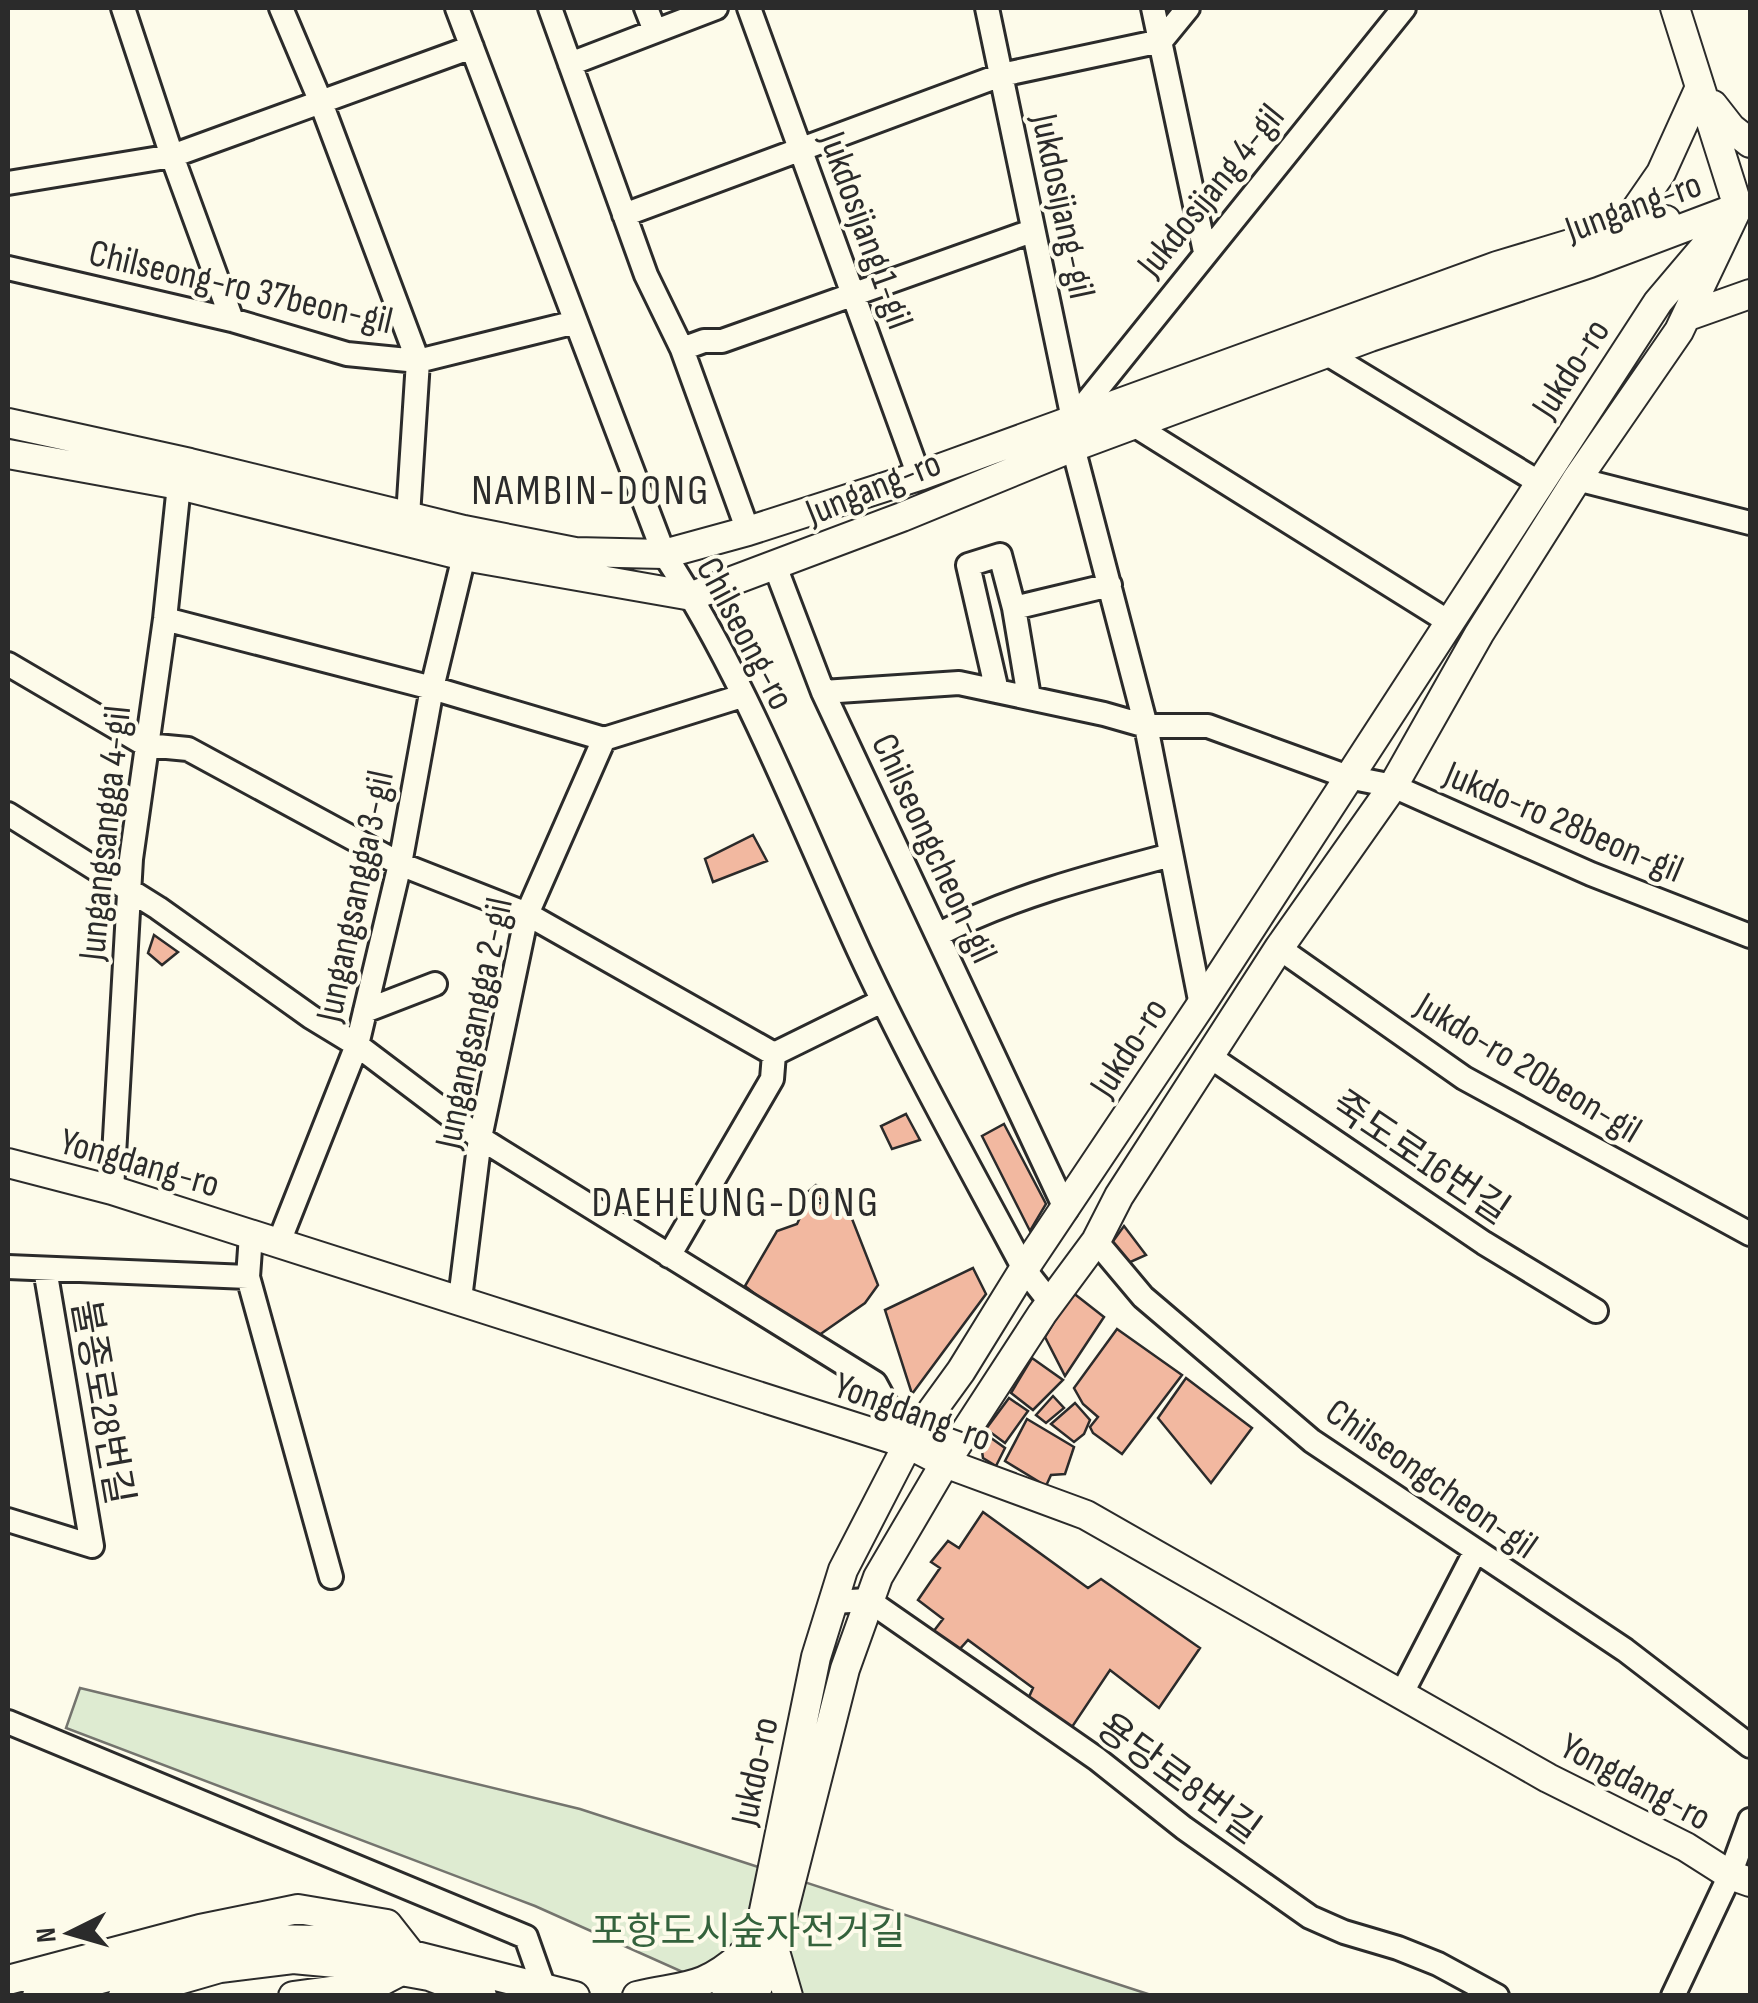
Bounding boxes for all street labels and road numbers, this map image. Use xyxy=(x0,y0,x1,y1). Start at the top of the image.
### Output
street label: Jukdosijang 4-gil xyxy=(1127,96,1294,287)
street label: Jukdosijang-gil xyxy=(1021,109,1104,303)
street label: Jukdosijang 1-gil xyxy=(809,125,922,335)
street label: Jungang-ro xyxy=(1558,162,1708,253)
street label: Chilseong-ro 37beon-gil xyxy=(84,231,397,344)
street label: Jukdo-ro xyxy=(1522,311,1620,428)
street label: Jungang-ro xyxy=(799,441,948,536)
street label: Chilseong-ro xyxy=(686,550,803,717)
street label: Jungangsangga 4-gil xyxy=(70,704,141,964)
street label: Chilseongcheon-gil xyxy=(861,727,1006,970)
street label: Jukdo-ro 28beon-gil xyxy=(1436,752,1689,893)
street label: Jungangsangga 3-gil xyxy=(307,767,404,1027)
street label: Jungangsangga 2-gil xyxy=(426,894,523,1154)
street label: Jukdo-ro 20beon-gil xyxy=(1406,983,1649,1153)
street label: Jukdo-ro xyxy=(1080,990,1178,1107)
street label: 죽도로16번길 xyxy=(1323,1082,1518,1234)
street label: Yongdang-ro xyxy=(55,1119,224,1208)
street label: 불종로28번길 xyxy=(61,1296,142,1508)
street label: Yongdang-ro xyxy=(828,1363,997,1462)
street label: Chilseongcheon-gil xyxy=(1317,1390,1545,1569)
street label: 용당로8번길 xyxy=(1087,1705,1269,1854)
street label: Jukdo-ro xyxy=(722,1713,789,1830)
street label: Yongdang-ro xyxy=(1552,1724,1718,1841)

